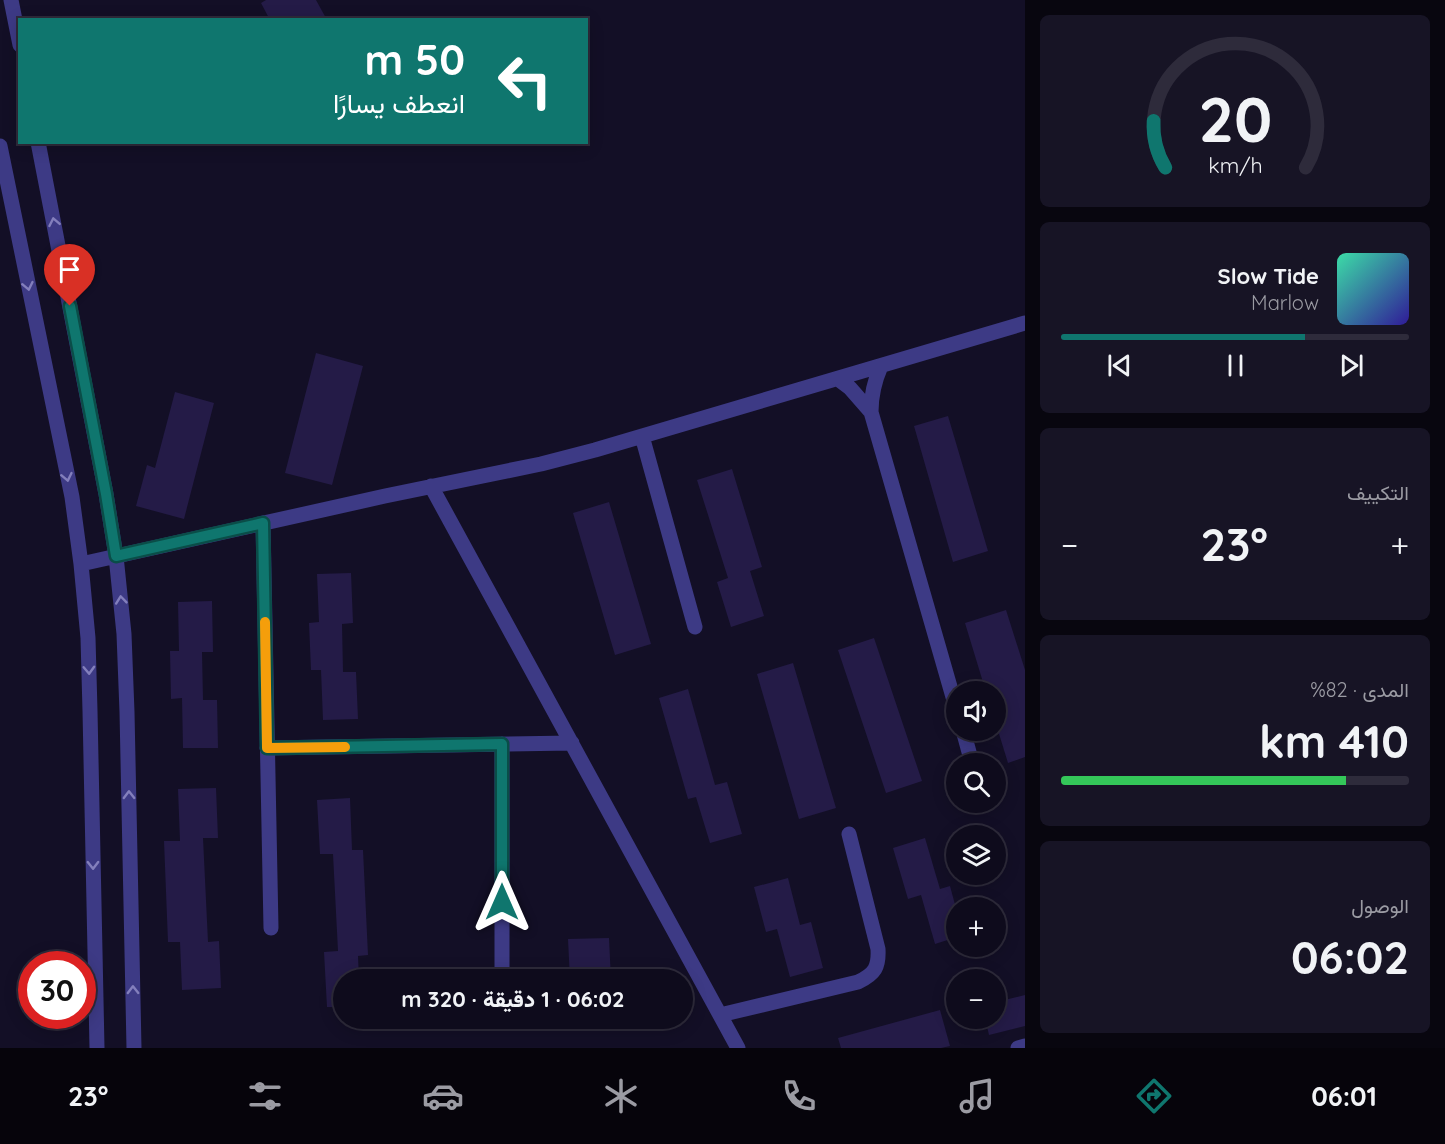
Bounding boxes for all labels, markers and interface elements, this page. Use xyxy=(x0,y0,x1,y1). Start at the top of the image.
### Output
text: 50 m xyxy=(365,33,465,86)
icon: left xyxy=(486,42,564,120)
text: 20 xyxy=(1198,80,1272,158)
text: انعطف يسارًا xyxy=(333,86,465,120)
text: km/h xyxy=(1208,152,1262,178)
one-way arrow xyxy=(48,217,61,227)
pin xyxy=(44,244,95,306)
icon: arrive xyxy=(53,253,86,286)
text: Slow Tide xyxy=(1218,262,1319,290)
one-way arrow xyxy=(21,281,34,291)
text: Marlow xyxy=(1251,290,1319,315)
icon: previous xyxy=(1103,349,1136,382)
icon: pause xyxy=(1219,349,1252,382)
icon: next xyxy=(1335,349,1368,382)
one-way arrow xyxy=(60,472,73,482)
text: التكييف xyxy=(1347,480,1409,505)
text: 23° xyxy=(1201,516,1268,572)
text: − xyxy=(1061,524,1078,565)
text: + xyxy=(1390,524,1409,565)
one-way arrow xyxy=(115,595,128,604)
one-way arrow xyxy=(83,666,95,675)
text: المدى · 82% xyxy=(1310,677,1409,702)
map controls xyxy=(946,681,1006,1029)
button: sound xyxy=(946,681,1006,741)
text: 410 km xyxy=(1259,713,1409,769)
button: search xyxy=(946,753,1006,813)
one-way arrow xyxy=(123,790,135,799)
button: layers xyxy=(946,825,1006,885)
one-way arrow xyxy=(87,861,99,870)
position arrow xyxy=(470,870,534,934)
text: الوصول xyxy=(1351,893,1409,918)
button: + xyxy=(946,897,1006,957)
text: 06:02 xyxy=(1291,929,1409,985)
speed limit sign: 30 xyxy=(18,951,96,1029)
button: − xyxy=(946,969,1006,1029)
one-way arrow xyxy=(127,985,139,994)
text: 06:02 · 1 دقيقة · 320 m xyxy=(401,985,625,1013)
icon: filters xyxy=(244,1075,286,1117)
icon: car xyxy=(422,1075,464,1117)
icon: climate xyxy=(600,1075,642,1117)
icon: phone xyxy=(778,1075,820,1117)
icon: music xyxy=(956,1075,998,1117)
icon: directions xyxy=(1133,1075,1175,1117)
text: 23° xyxy=(68,1079,108,1113)
text: 06:01 xyxy=(1311,1079,1377,1113)

